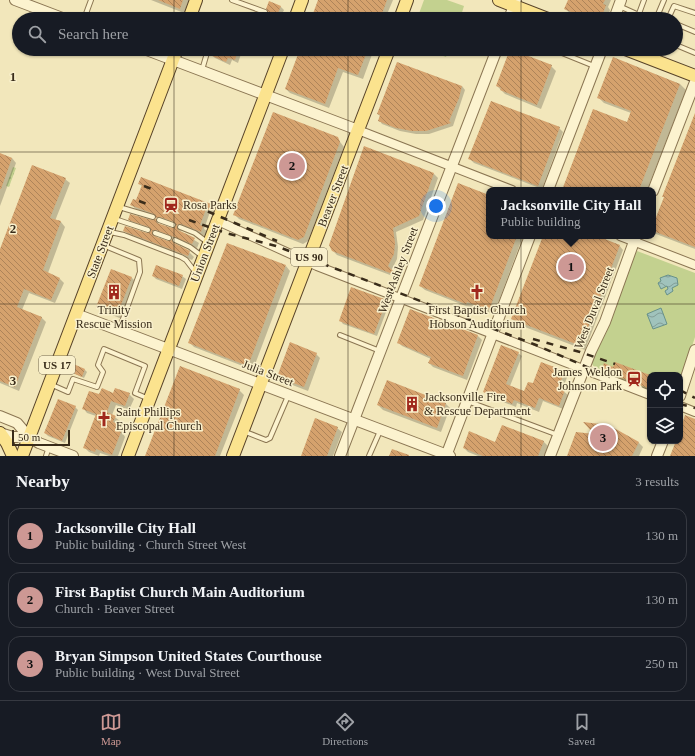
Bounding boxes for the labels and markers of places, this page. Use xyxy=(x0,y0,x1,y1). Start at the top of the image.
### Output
pin: 2 xyxy=(279,151,305,181)
station icon: Rosa Parks xyxy=(162,196,180,214)
place label: Rosa Parks xyxy=(183,198,237,212)
pin: 1 xyxy=(558,252,584,282)
building icon: Trinity Rescue Mission xyxy=(105,283,123,301)
church icon: First Baptist Church Hobson Auditorium xyxy=(468,283,486,301)
place label: Trinity Rescue Mission xyxy=(76,303,152,331)
place label: First Baptist Church Hobson Auditorium xyxy=(428,303,526,331)
place label: James Weldon Johnson Park xyxy=(553,365,622,393)
station icon: James Weldon Johnson Park xyxy=(625,370,643,388)
place label: Jacksonville Fire & Rescue Department xyxy=(424,390,531,418)
building icon: Jacksonville Fire & Rescue Department xyxy=(403,395,421,413)
place label: Saint Phillips Episcopal Church xyxy=(116,405,202,433)
church icon: Saint Phillips Episcopal Church xyxy=(95,410,113,428)
pin: 3 xyxy=(590,423,616,453)

